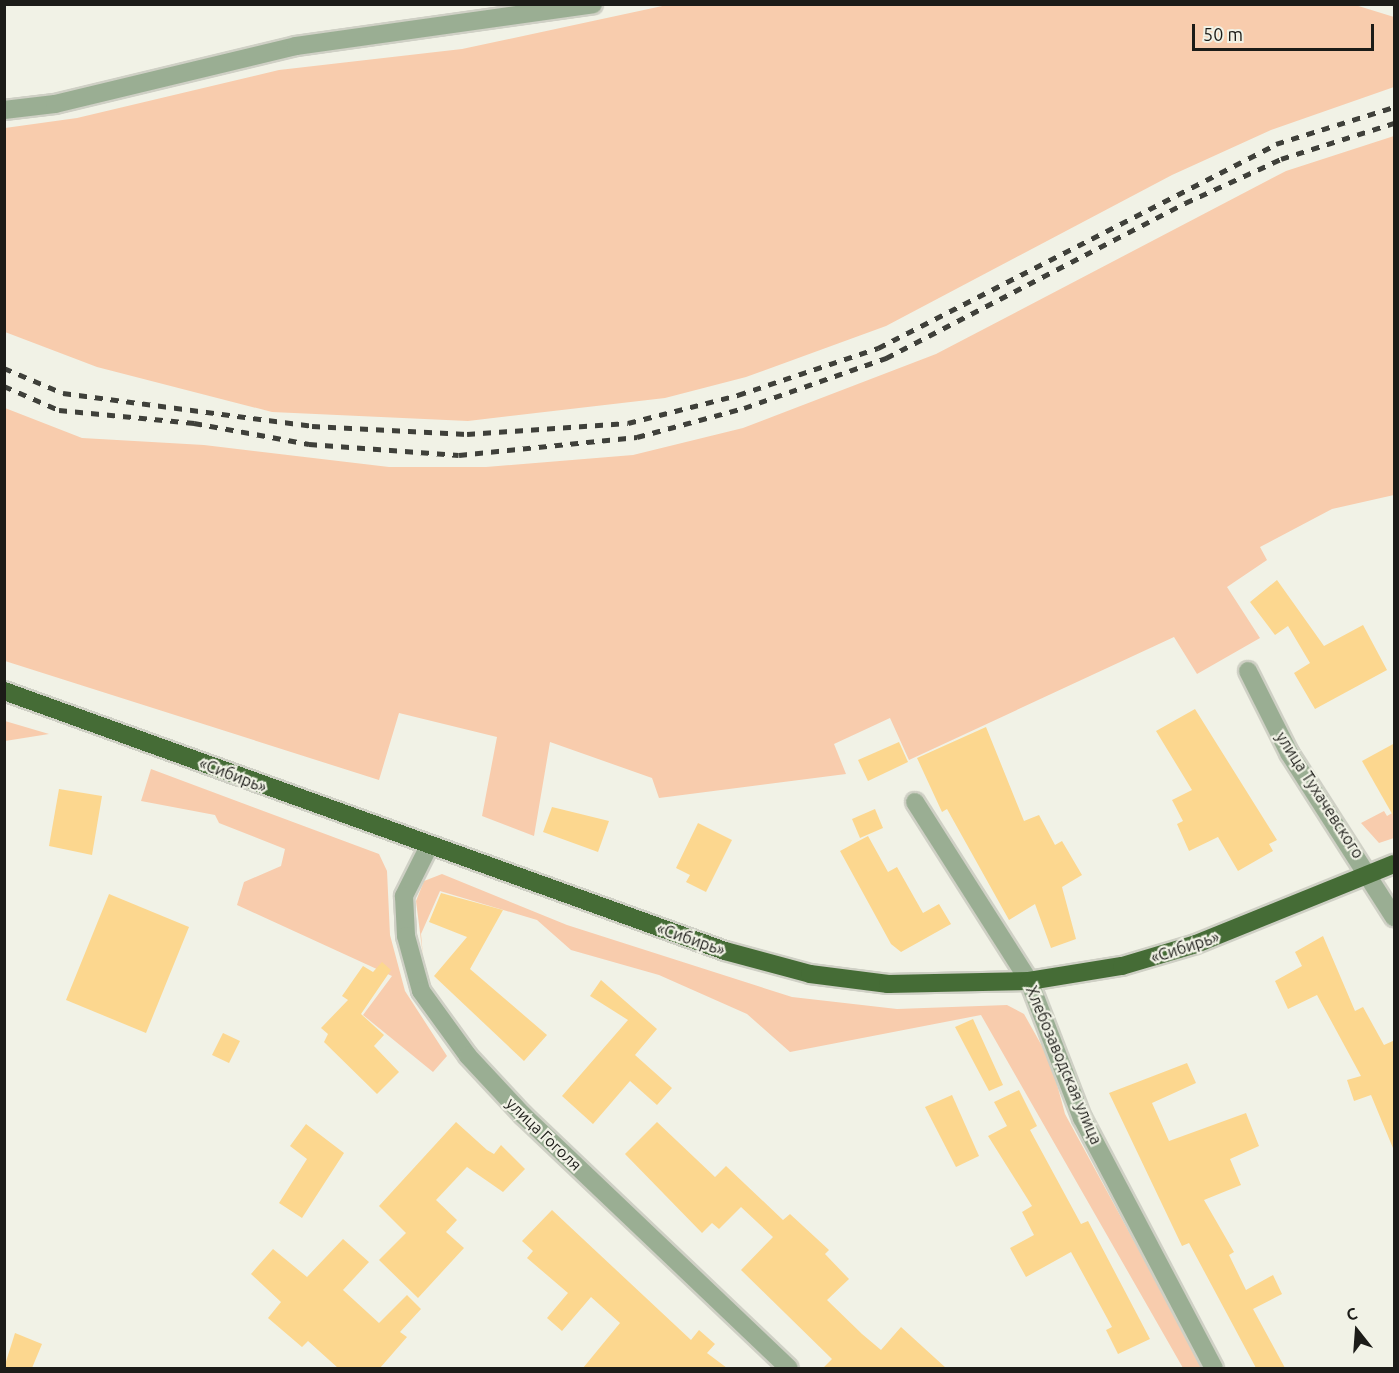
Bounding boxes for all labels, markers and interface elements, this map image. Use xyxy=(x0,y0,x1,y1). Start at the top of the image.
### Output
scale bar xyxy=(1195,12,1376,50)
text: 50 m xyxy=(1203,24,1243,44)
street label: улица Тухачевского xyxy=(1272,728,1368,862)
street label: «Сибирь» xyxy=(197,753,269,797)
street label: «Сибирь» xyxy=(654,918,728,960)
street label: «Сибирь» xyxy=(1148,927,1222,967)
street label: Хлебозаводская улица xyxy=(1022,983,1106,1147)
street label: улица Гоголя xyxy=(502,1093,586,1175)
north arrow xyxy=(1327,1301,1387,1361)
text: С xyxy=(1344,1304,1359,1324)

